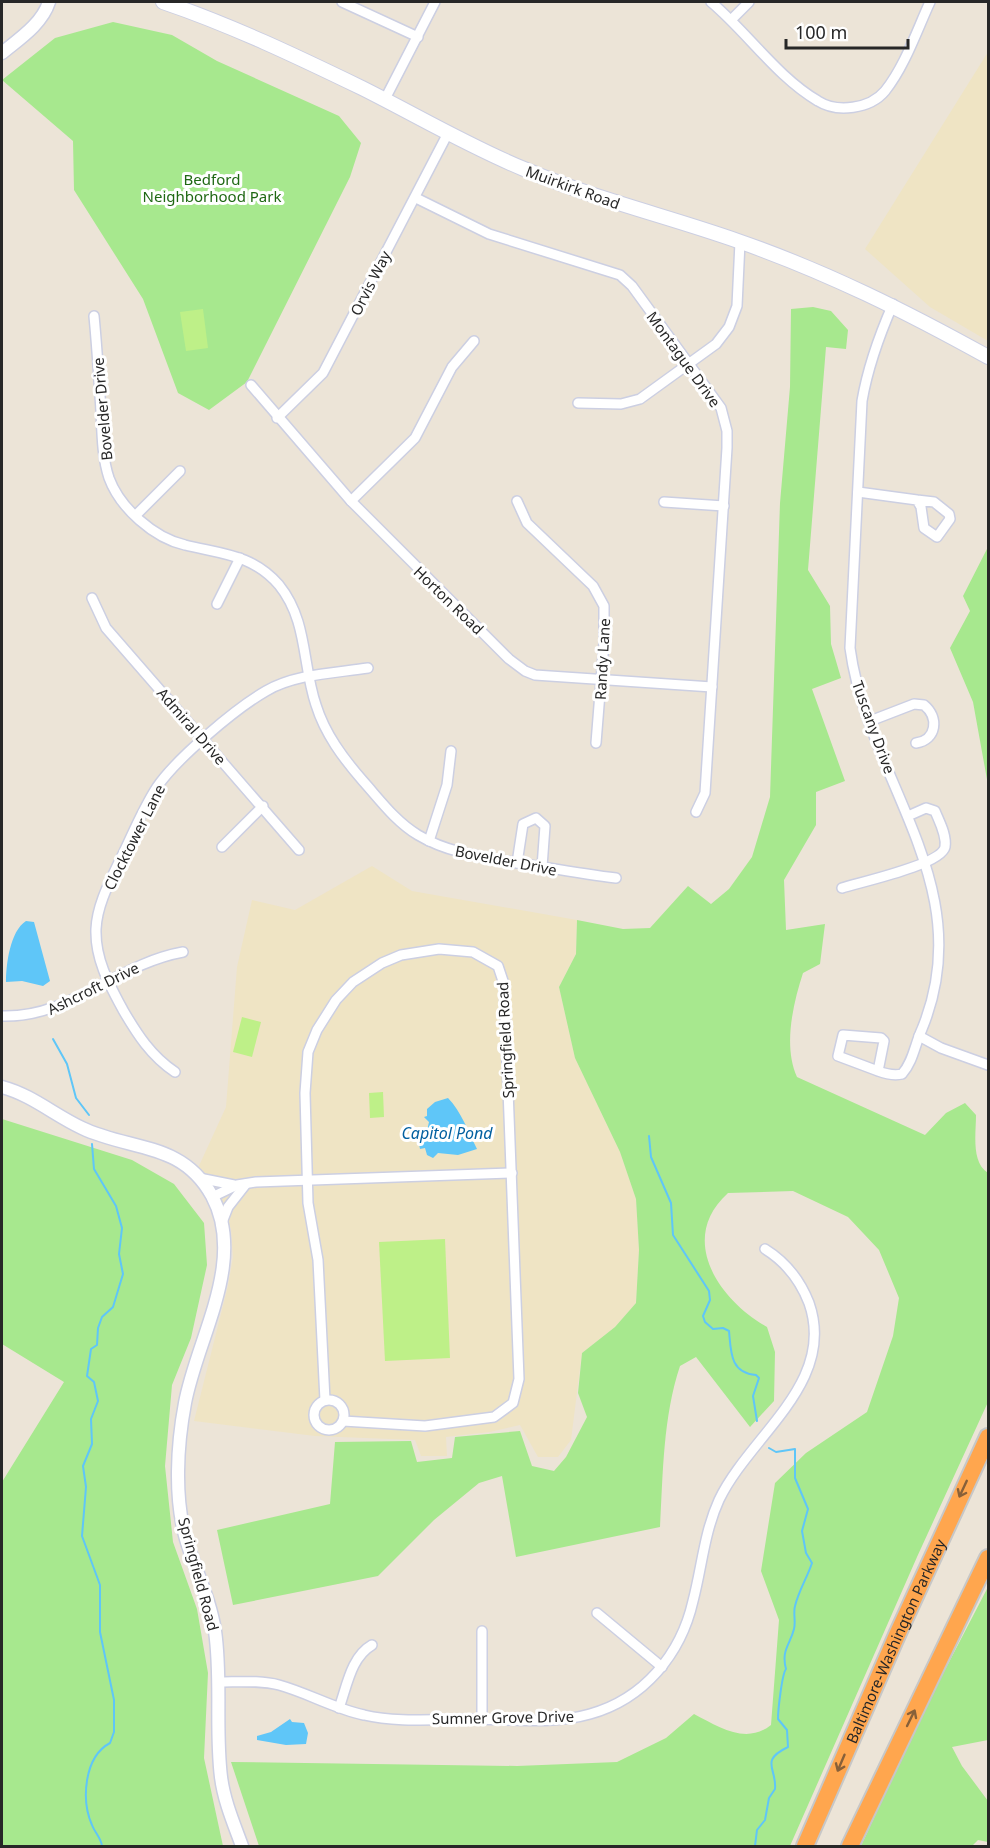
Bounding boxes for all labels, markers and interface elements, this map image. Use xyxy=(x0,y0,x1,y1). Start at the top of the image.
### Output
scale bar xyxy=(786,12,908,50)
text: 100 m xyxy=(795,20,847,44)
street label: Muirkirk Road xyxy=(523,161,623,213)
park label: Bedford Neighborhood Park xyxy=(143,169,281,206)
street label: Orvis Way xyxy=(345,247,395,319)
street label: Montague Drive xyxy=(642,307,726,411)
street label: Bovelder Drive xyxy=(88,357,116,461)
street label: Horton Road xyxy=(410,562,488,638)
street label: Randy Lane xyxy=(590,618,614,700)
street label: Tuscany Drive xyxy=(848,678,900,776)
street label: Admiral Drive xyxy=(153,683,231,769)
street label: Clocktower Lane xyxy=(99,781,169,893)
street label: Bovelder Drive xyxy=(453,840,559,880)
street label: Ashcroft Drive xyxy=(44,957,142,1019)
street label: Springfield Road xyxy=(492,981,518,1099)
water label: Capitol Pond xyxy=(401,1122,493,1144)
one-way arrow xyxy=(957,1480,969,1498)
street label: Springfield Road xyxy=(174,1515,224,1633)
street label: Baltimore-Washington Parkway xyxy=(841,1535,950,1746)
street label: Sumner Grove Drive xyxy=(432,1706,574,1728)
one-way arrow xyxy=(906,1709,918,1727)
one-way arrow xyxy=(835,1754,846,1772)

